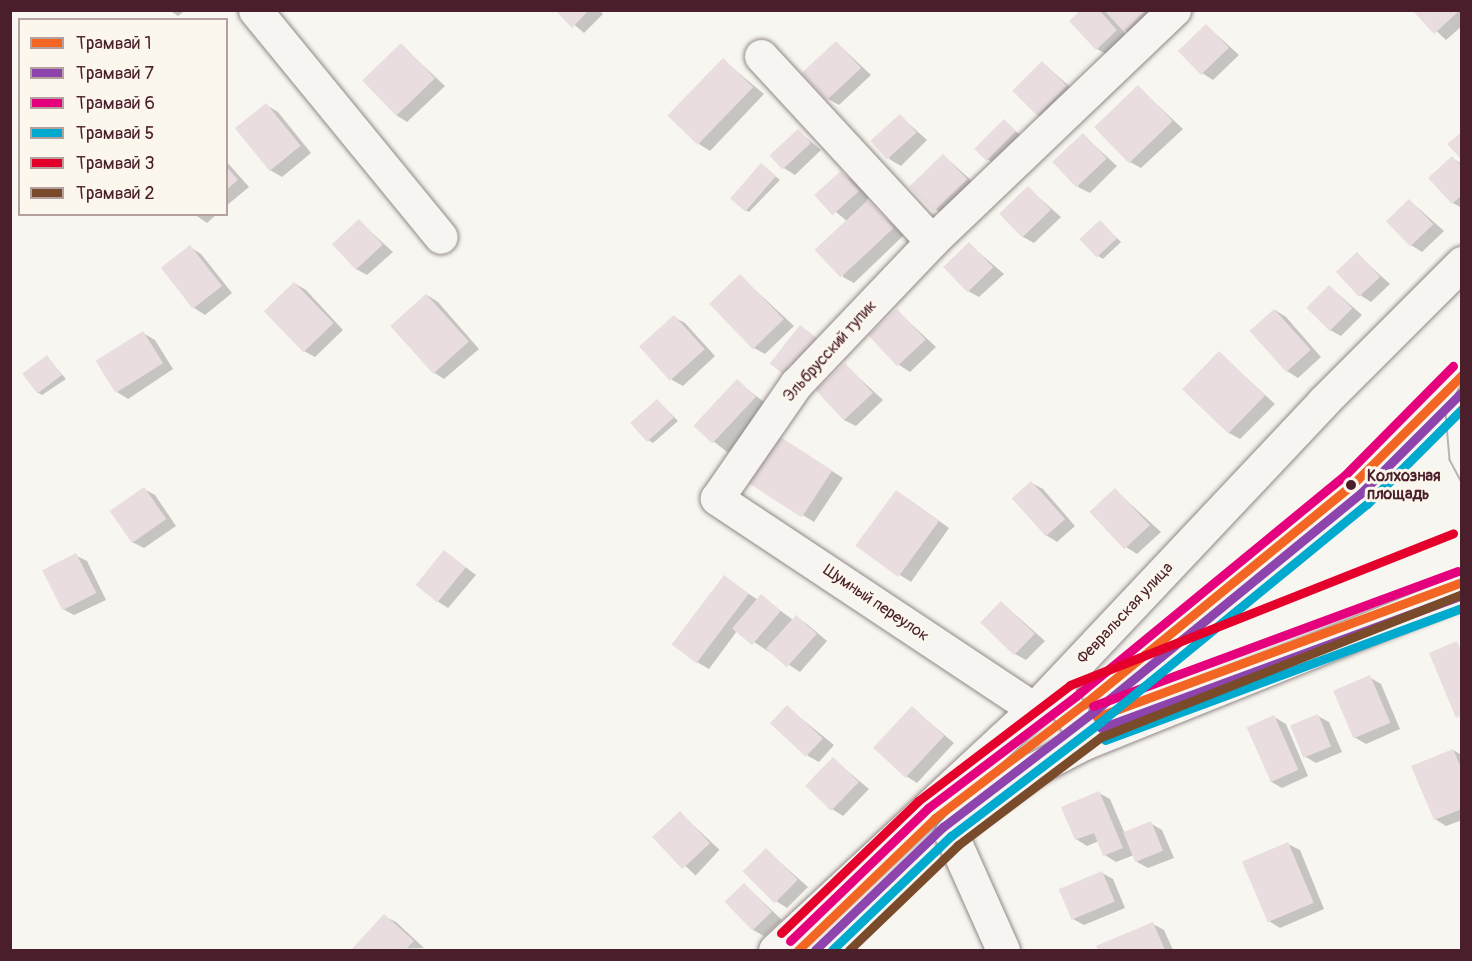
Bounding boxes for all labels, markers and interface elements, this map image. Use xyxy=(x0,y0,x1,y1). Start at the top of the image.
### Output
legend xyxy=(18,18,228,216)
text: Трамвай 1 xyxy=(76,32,152,55)
text: Трамвай 7 xyxy=(76,62,154,85)
text: Трамвай 6 xyxy=(76,92,155,115)
text: Трамвай 5 xyxy=(76,122,154,145)
text: Трамвай 3 xyxy=(76,152,155,175)
text: Трамвай 2 xyxy=(76,182,155,205)
street label: Эльбрусский тупик xyxy=(779,296,881,406)
place label: Колхозная площадь xyxy=(1367,466,1440,504)
marker: Колхозная площадь xyxy=(1340,474,1362,496)
street label: Февральская улица xyxy=(1073,558,1177,668)
street label: Шумный переулок xyxy=(819,561,933,645)

